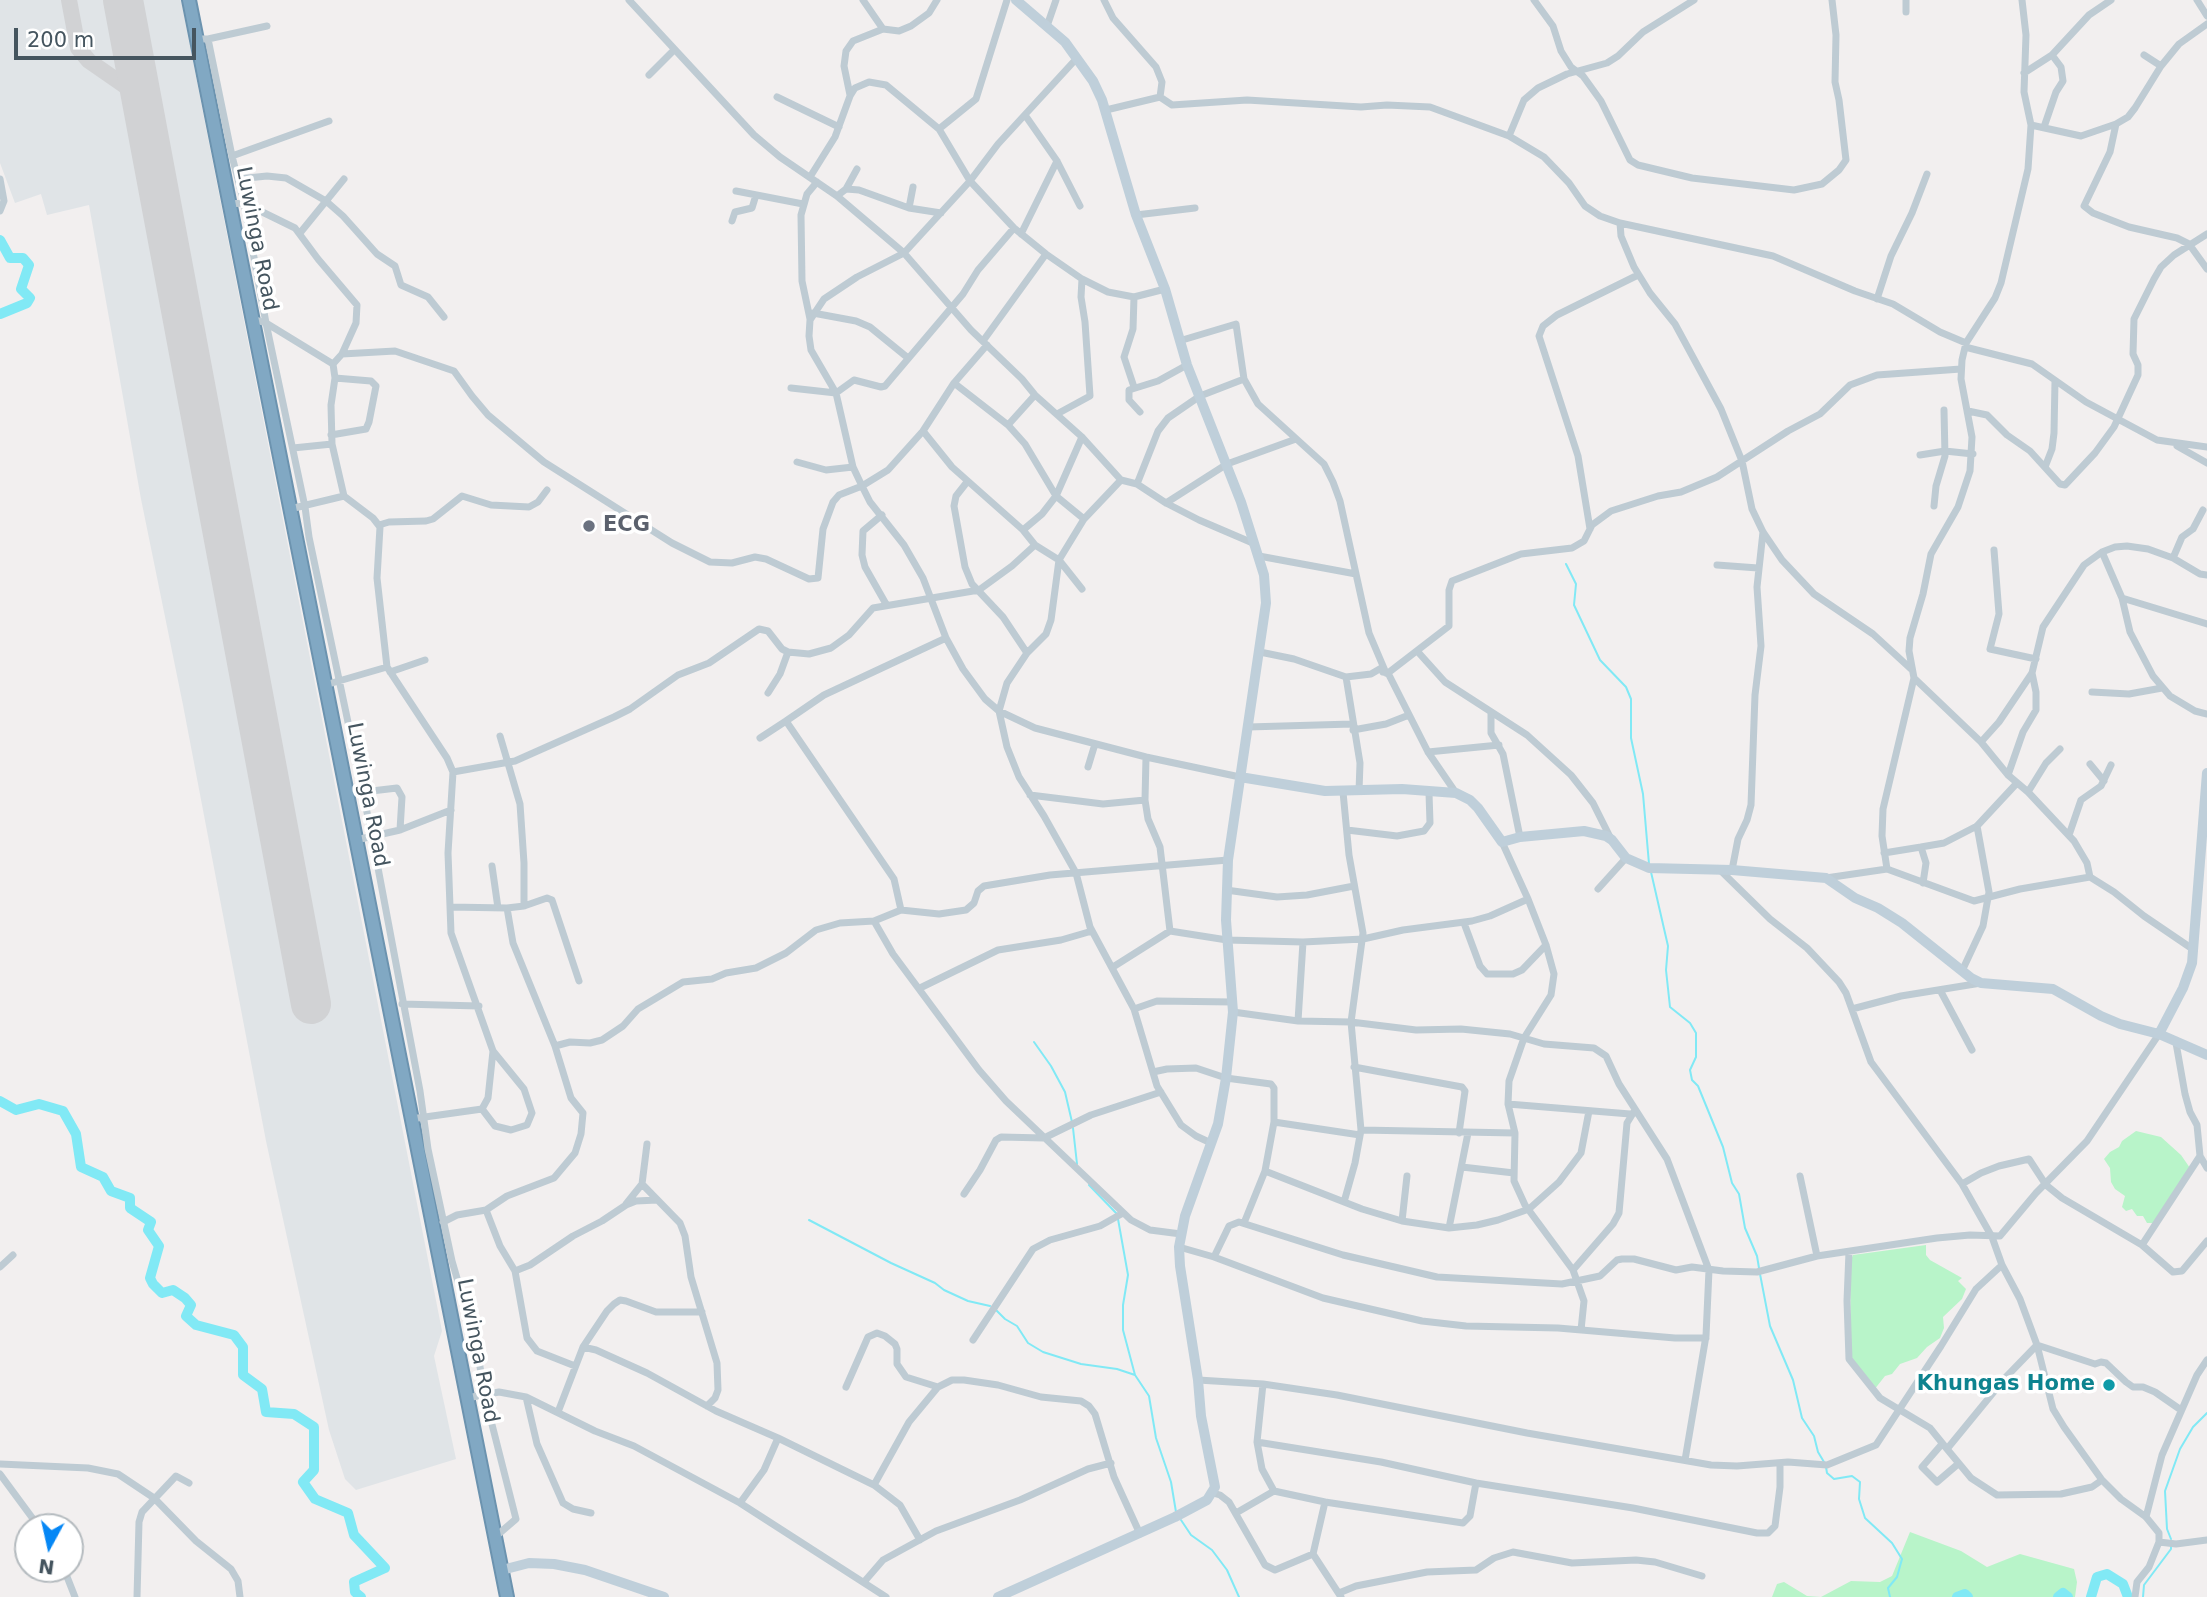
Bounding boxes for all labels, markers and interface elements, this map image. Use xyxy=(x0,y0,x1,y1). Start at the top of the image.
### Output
scale bar xyxy=(18,14,200,58)
text: 200 m xyxy=(27,28,94,52)
street label: Luwinga Road xyxy=(230,165,282,313)
place label: ECG xyxy=(603,513,650,539)
marker: ECG xyxy=(581,518,597,534)
street label: Luwinga Road xyxy=(341,721,393,869)
street label: Luwinga Road xyxy=(451,1277,503,1425)
place label: Khungas Home xyxy=(1917,1372,2095,1398)
marker: Khungas Home xyxy=(2101,1377,2117,1393)
north arrow xyxy=(14,1513,84,1583)
text: N xyxy=(37,1555,56,1579)

